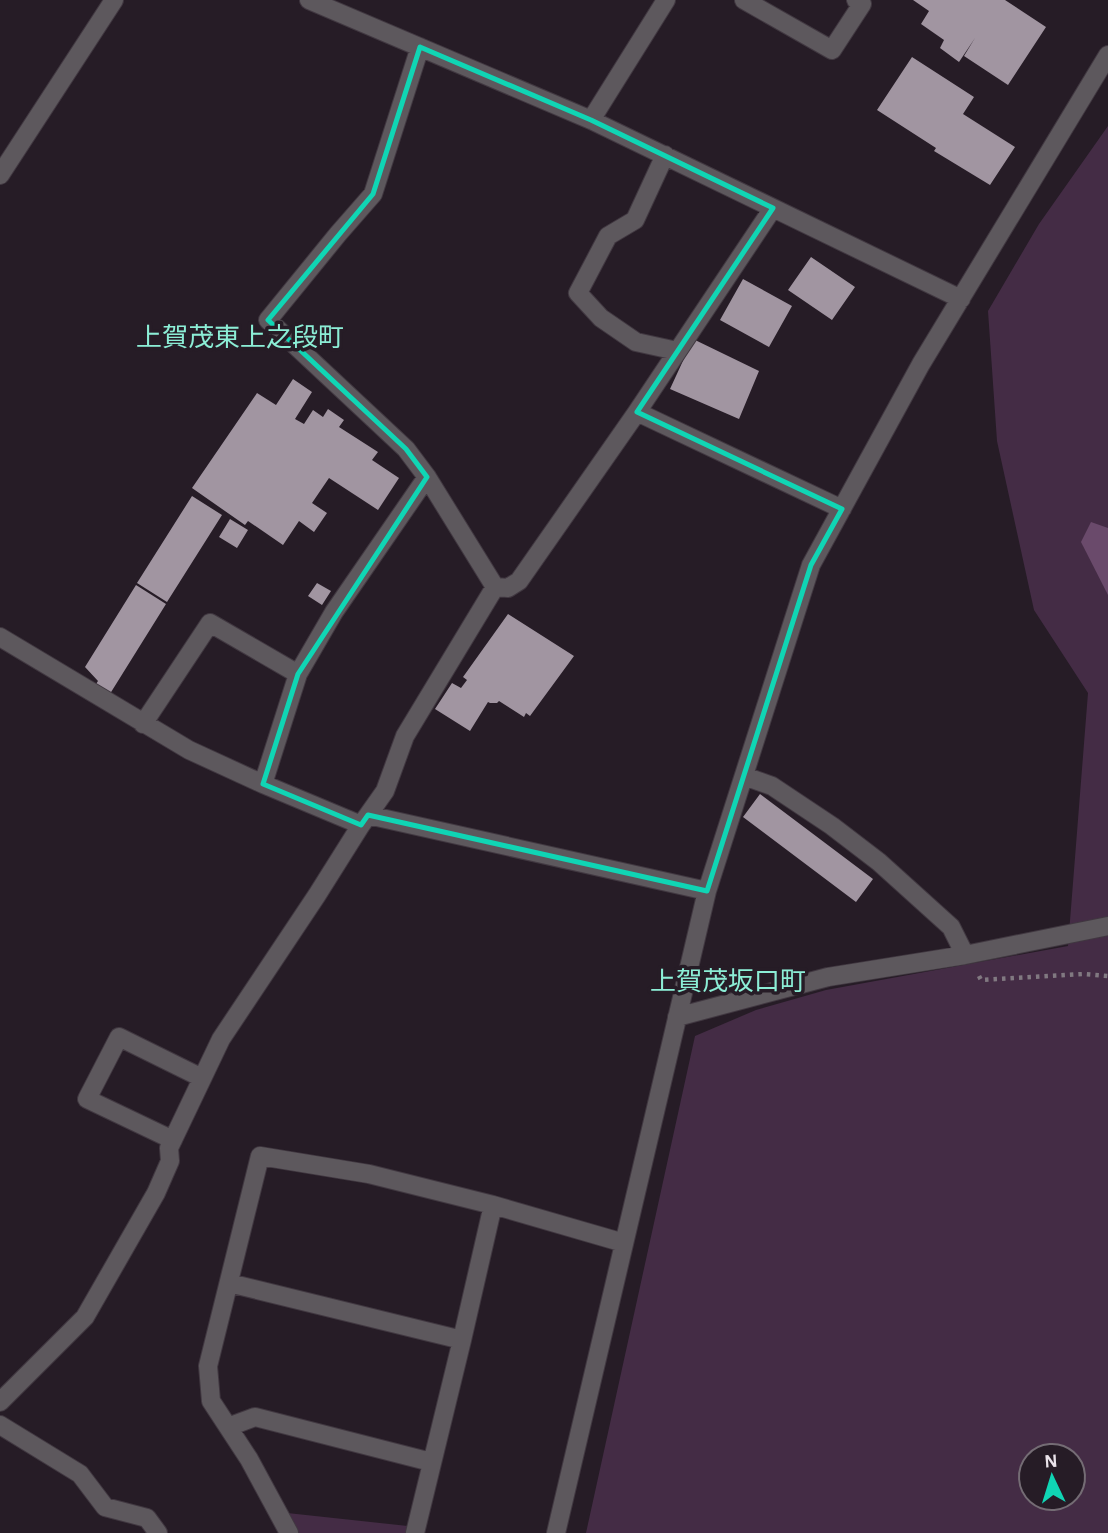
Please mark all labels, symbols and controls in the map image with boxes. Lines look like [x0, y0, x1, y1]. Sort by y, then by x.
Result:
district label: 上賀茂東上之段町 [136, 323, 344, 351]
district label: 上賀茂坂口町 [650, 967, 806, 995]
north arrow [1017, 1442, 1087, 1512]
text: N [1044, 1452, 1058, 1471]

